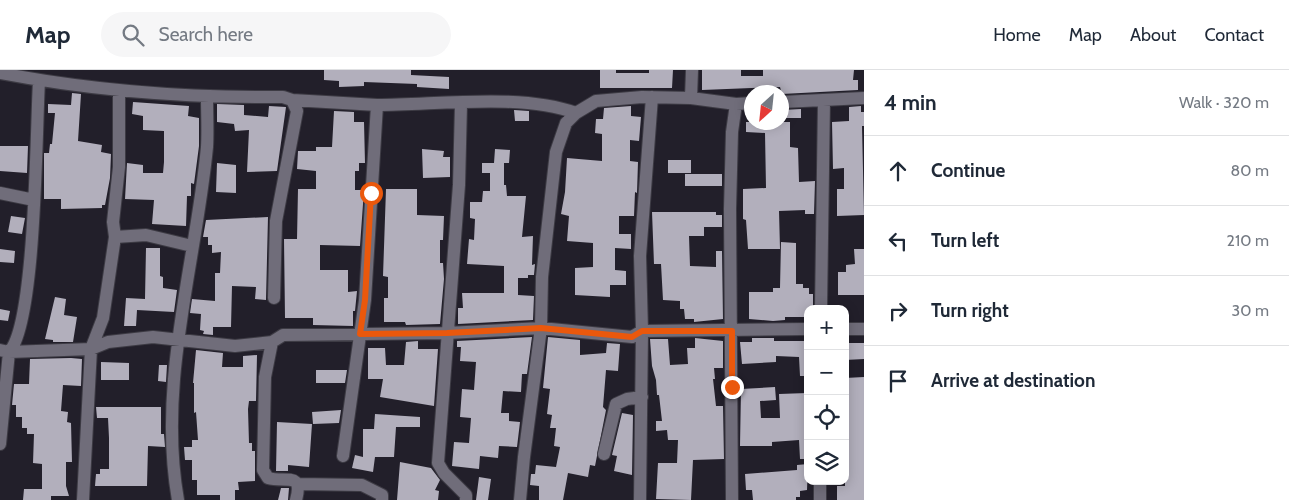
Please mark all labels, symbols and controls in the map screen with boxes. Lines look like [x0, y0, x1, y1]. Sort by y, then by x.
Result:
search box [101, 12, 451, 57]
text: Map [25, 20, 71, 49]
icon: search [119, 21, 147, 49]
text: Search here [159, 23, 253, 46]
text: Home [993, 24, 1041, 46]
text: Map [1069, 24, 1102, 46]
text: About [1130, 24, 1176, 46]
text: Contact [1204, 24, 1264, 46]
north arrow [744, 85, 789, 130]
text: 4 min [884, 90, 937, 115]
text: Walk · 320 m [1179, 93, 1269, 112]
icon: ahead [884, 157, 912, 185]
text: Continue [931, 159, 1005, 182]
text: 80 m [1231, 161, 1269, 180]
route start [360, 182, 383, 205]
icon: left [884, 227, 912, 255]
text: Turn left [931, 229, 999, 252]
text: 210 m [1227, 231, 1269, 250]
icon: right [884, 297, 912, 325]
text: Turn right [931, 299, 1009, 322]
text: 30 m [1232, 301, 1269, 320]
map controls [804, 305, 849, 485]
button: + [804, 305, 849, 350]
button: − [804, 350, 849, 395]
icon: arrive [884, 367, 912, 395]
text: Arrive at destination [931, 369, 1095, 392]
route end [721, 376, 744, 399]
button: locate [804, 395, 849, 440]
button: layers [804, 440, 849, 485]

